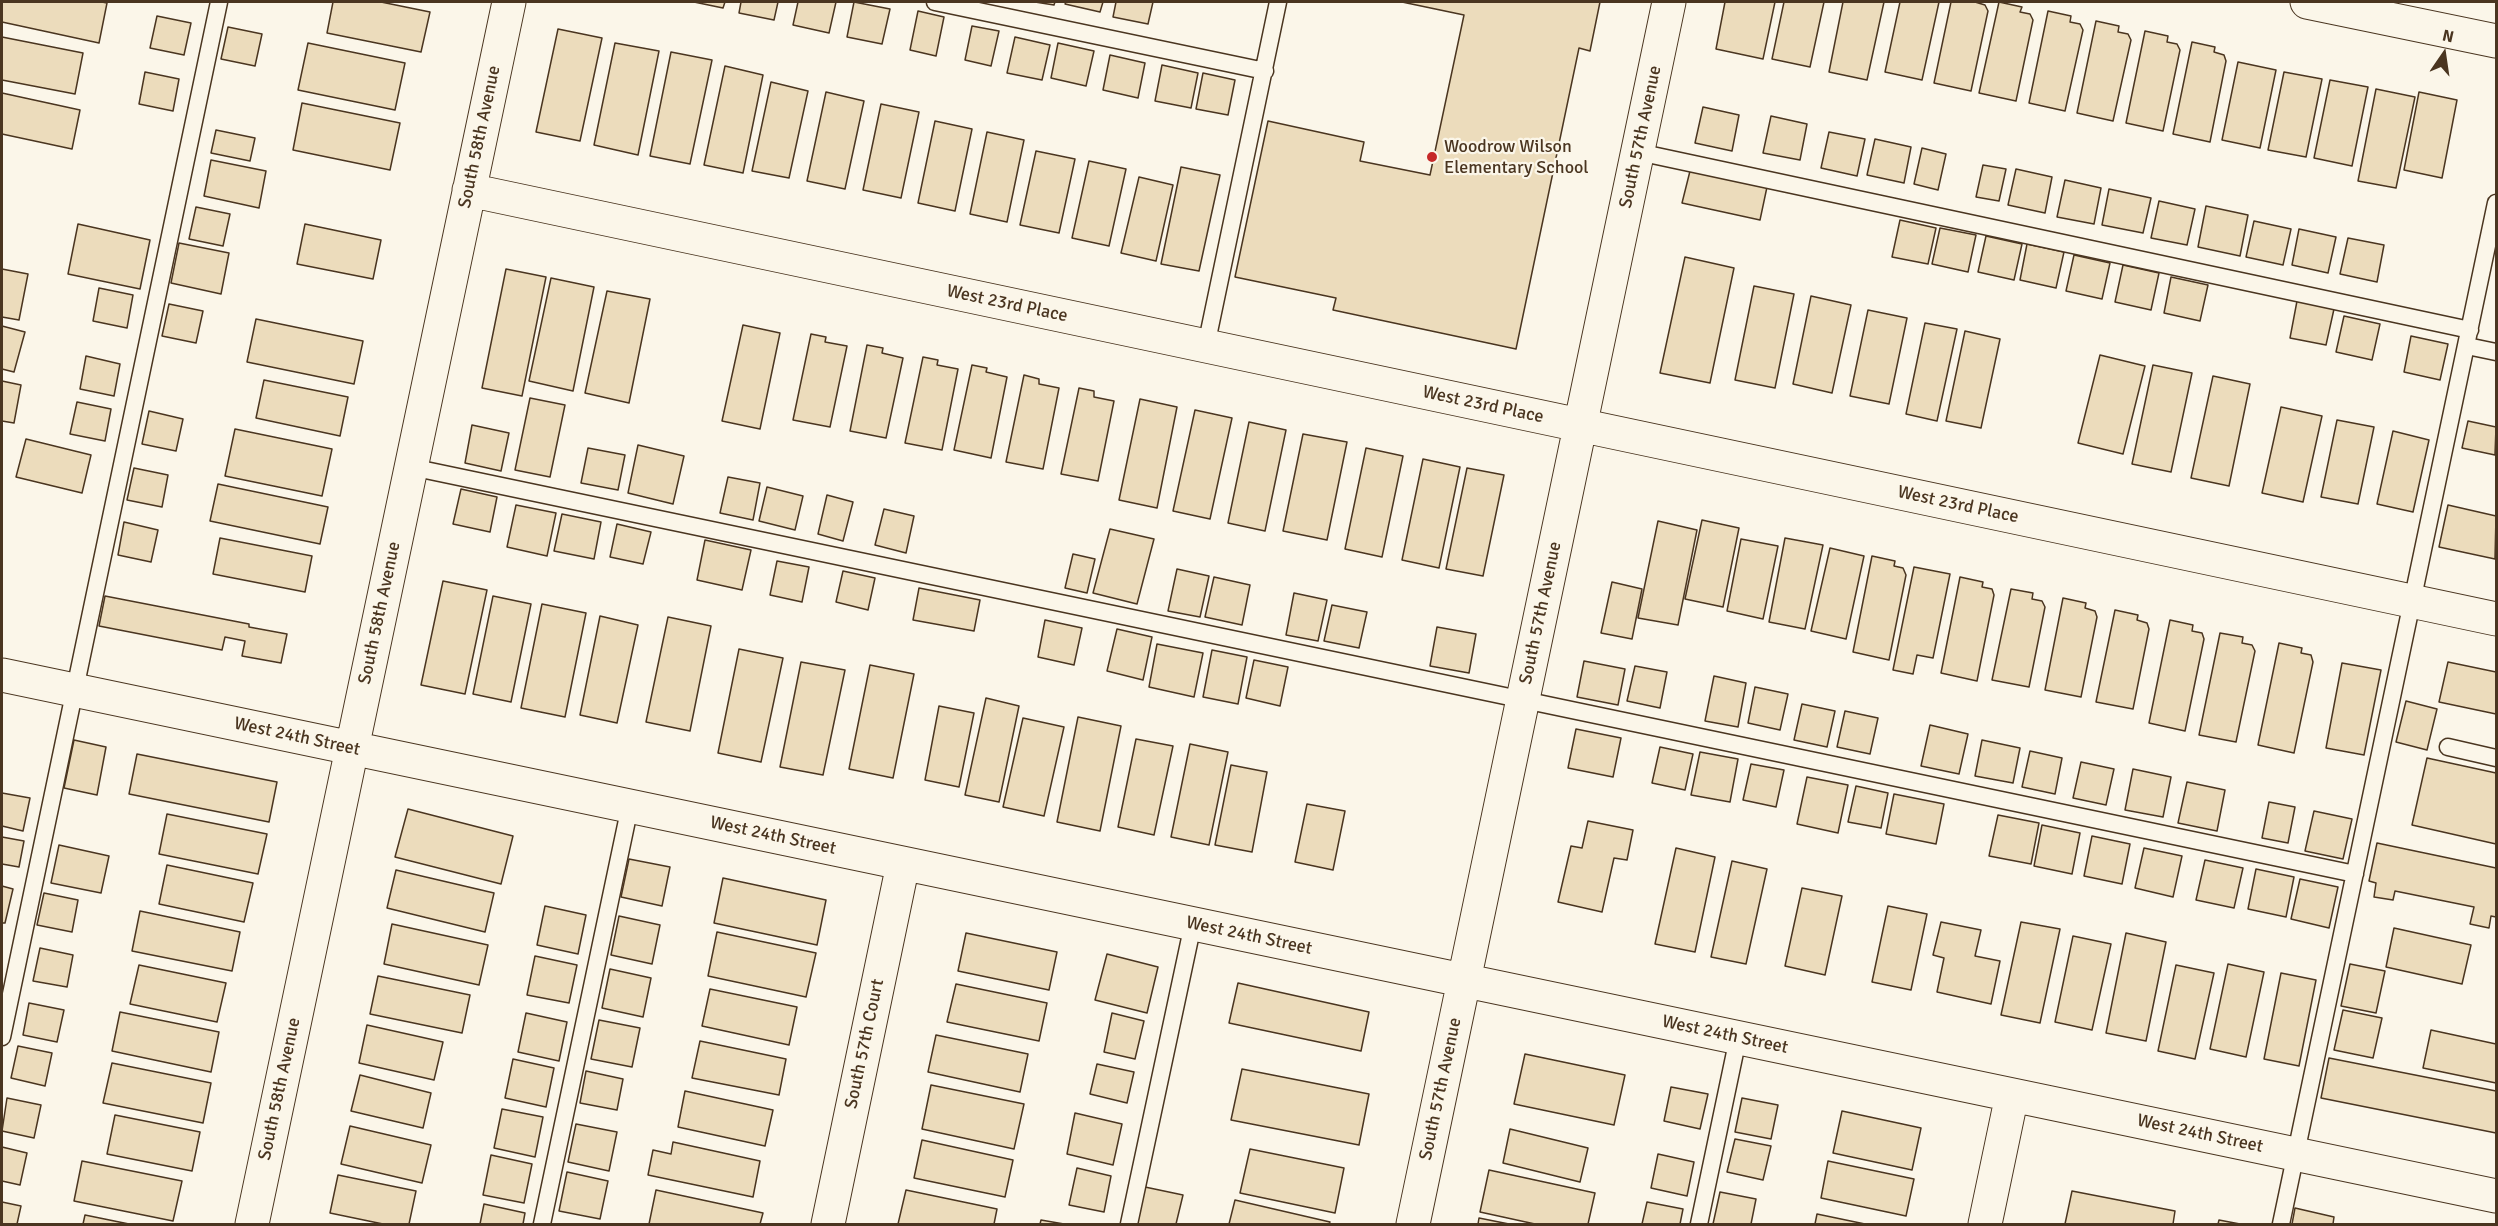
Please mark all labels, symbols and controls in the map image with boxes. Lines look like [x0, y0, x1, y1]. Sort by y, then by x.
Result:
north arrow [2414, 24, 2474, 84]
text: N [2440, 25, 2456, 47]
street label: South 58th Avenue [454, 64, 506, 210]
street label: South 57th Avenue [1615, 64, 1667, 210]
place label: Woodrow Wilson Elementary School [1444, 136, 1589, 178]
marker: Woodrow Wilson Elementary School [1425, 150, 1439, 164]
street label: West 23rd Place [945, 281, 1069, 327]
street label: West 23rd Place [1421, 382, 1545, 428]
street label: West 23rd Place [1896, 482, 2020, 528]
street label: South 58th Avenue [354, 540, 406, 686]
street label: South 57th Avenue [1515, 540, 1567, 686]
street label: West 24th Street [232, 713, 362, 761]
street label: West 24th Street [708, 812, 838, 860]
street label: West 24th Street [1184, 912, 1314, 960]
street label: South 57th Court [841, 977, 889, 1111]
street label: West 24th Street [1660, 1011, 1790, 1059]
street label: South 58th Avenue [254, 1016, 306, 1162]
street label: South 57th Avenue [1415, 1016, 1467, 1162]
street label: West 24th Street [2135, 1110, 2265, 1158]

